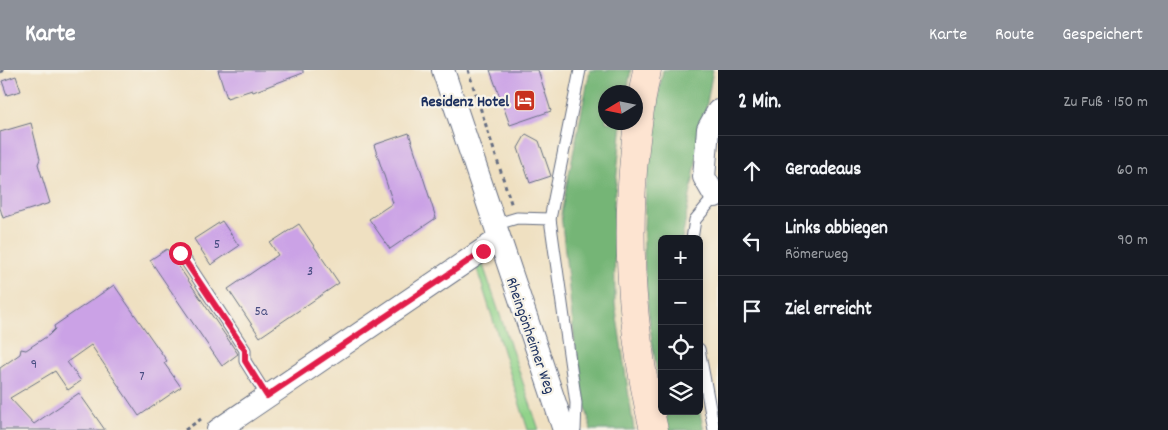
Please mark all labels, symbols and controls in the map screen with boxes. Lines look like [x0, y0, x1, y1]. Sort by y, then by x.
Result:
text: Karte [25, 18, 76, 52]
text: Karte [929, 23, 967, 48]
text: Route [995, 23, 1034, 48]
text: Gespeichert [1062, 23, 1143, 48]
north arrow [598, 85, 643, 130]
hotel icon: Residenz Hotel [513, 88, 537, 112]
text: 2 Min. [738, 88, 781, 118]
place label: Residenz Hotel [421, 91, 509, 114]
text: Zu Fuß · 150 m [1063, 91, 1148, 114]
icon: ahead [738, 157, 766, 185]
text: Geradeaus [785, 157, 861, 184]
text: 60 m [1117, 159, 1148, 182]
text: Links abbiegen [785, 216, 888, 243]
icon: left [738, 227, 766, 255]
text: 90 m [1117, 229, 1148, 252]
house number: 5 [214, 235, 220, 255]
map controls [658, 235, 703, 415]
button: + [658, 235, 703, 280]
route end [472, 240, 495, 263]
route start [169, 242, 192, 265]
text: Römerweg [785, 243, 848, 266]
house number: 3 [307, 262, 313, 282]
street label: Rheingönheimer Weg [499, 274, 560, 397]
button: − [658, 280, 703, 325]
icon: arrive [738, 297, 766, 325]
text: Ziel erreicht [785, 297, 872, 324]
house number: 5a [254, 302, 268, 322]
button: locate [658, 325, 703, 370]
house number: 9 [31, 355, 37, 375]
house number: 7 [139, 367, 145, 387]
button: layers [658, 370, 703, 415]

